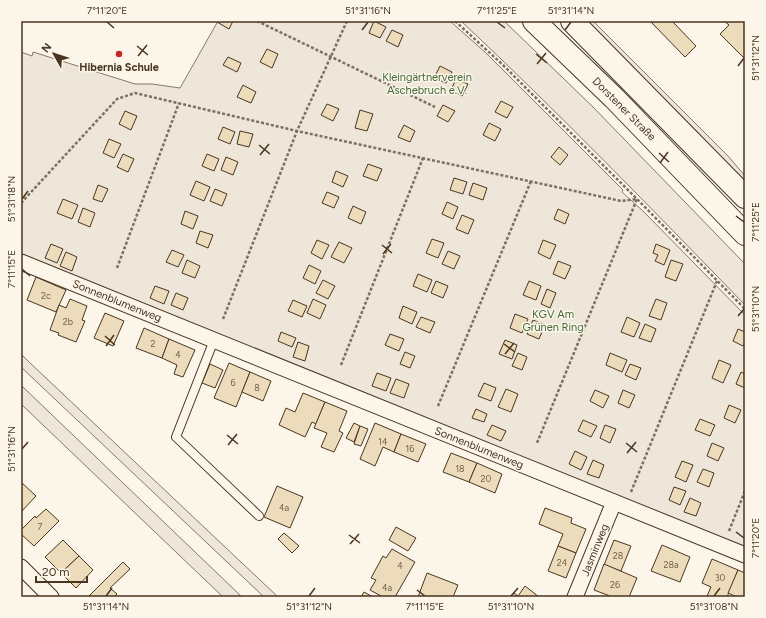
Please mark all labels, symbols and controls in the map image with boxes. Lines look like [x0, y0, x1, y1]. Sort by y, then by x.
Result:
text: 7°11'20"E [87, 4, 127, 17]
text: 51°31'16"N [345, 4, 391, 17]
text: 7°11'25"E [477, 4, 517, 17]
text: 51°31'14"N [548, 4, 594, 17]
north arrow [34, 34, 74, 74]
text: 51°31'12"N [749, 35, 762, 81]
text: N [39, 41, 54, 55]
marker: Hibernia Schule [114, 49, 124, 59]
place label: Hibernia Schule [79, 61, 159, 74]
park label: Kleingärtnerverein Aschebruch e.V. [382, 71, 472, 97]
street label: Dorstener Straße [590, 75, 658, 143]
text: 51°31'18"N [5, 176, 18, 222]
text: 7°11'25"E [749, 202, 762, 242]
text: 7°11'15"E [5, 250, 18, 288]
street label: Sonnenblumenweg [71, 277, 163, 325]
text: 51°31'10"N [749, 286, 762, 332]
house number: 2c [41, 290, 51, 301]
park label: KGV Am Grünen Ring [522, 308, 584, 334]
house number: 2b [63, 316, 73, 327]
house number: 2 [150, 338, 156, 349]
house number: 4 [175, 349, 181, 360]
house number: 6 [230, 377, 236, 388]
house number: 8 [254, 382, 260, 393]
street label: Sonnenblumenweg [433, 424, 525, 472]
text: 51°31'16"N [5, 426, 18, 472]
house number: 14 [378, 436, 388, 447]
house number: 16 [406, 443, 414, 454]
house number: 18 [455, 463, 465, 474]
house number: 20 [481, 473, 492, 484]
house number: 4a [279, 502, 289, 513]
text: 7°11'20"E [749, 518, 762, 558]
house number: 7 [38, 521, 43, 532]
street label: Jasminweg [579, 522, 611, 578]
house number: 28 [613, 550, 624, 561]
house number: 24 [557, 557, 568, 568]
scale bar [36, 558, 87, 584]
house number: 28a [663, 559, 679, 570]
house number: 4 [397, 560, 403, 571]
text: 20 m [42, 565, 70, 579]
house number: 30 [715, 572, 726, 583]
house number: 26 [610, 579, 620, 590]
house number: 4a [382, 582, 392, 593]
text: 51°31'14"N [83, 600, 129, 613]
text: 51°31'12"N [286, 600, 332, 613]
text: 7°11'15"E [406, 600, 444, 613]
text: 51°31'10"N [488, 600, 534, 613]
text: 51°31'08"N [690, 600, 738, 613]

